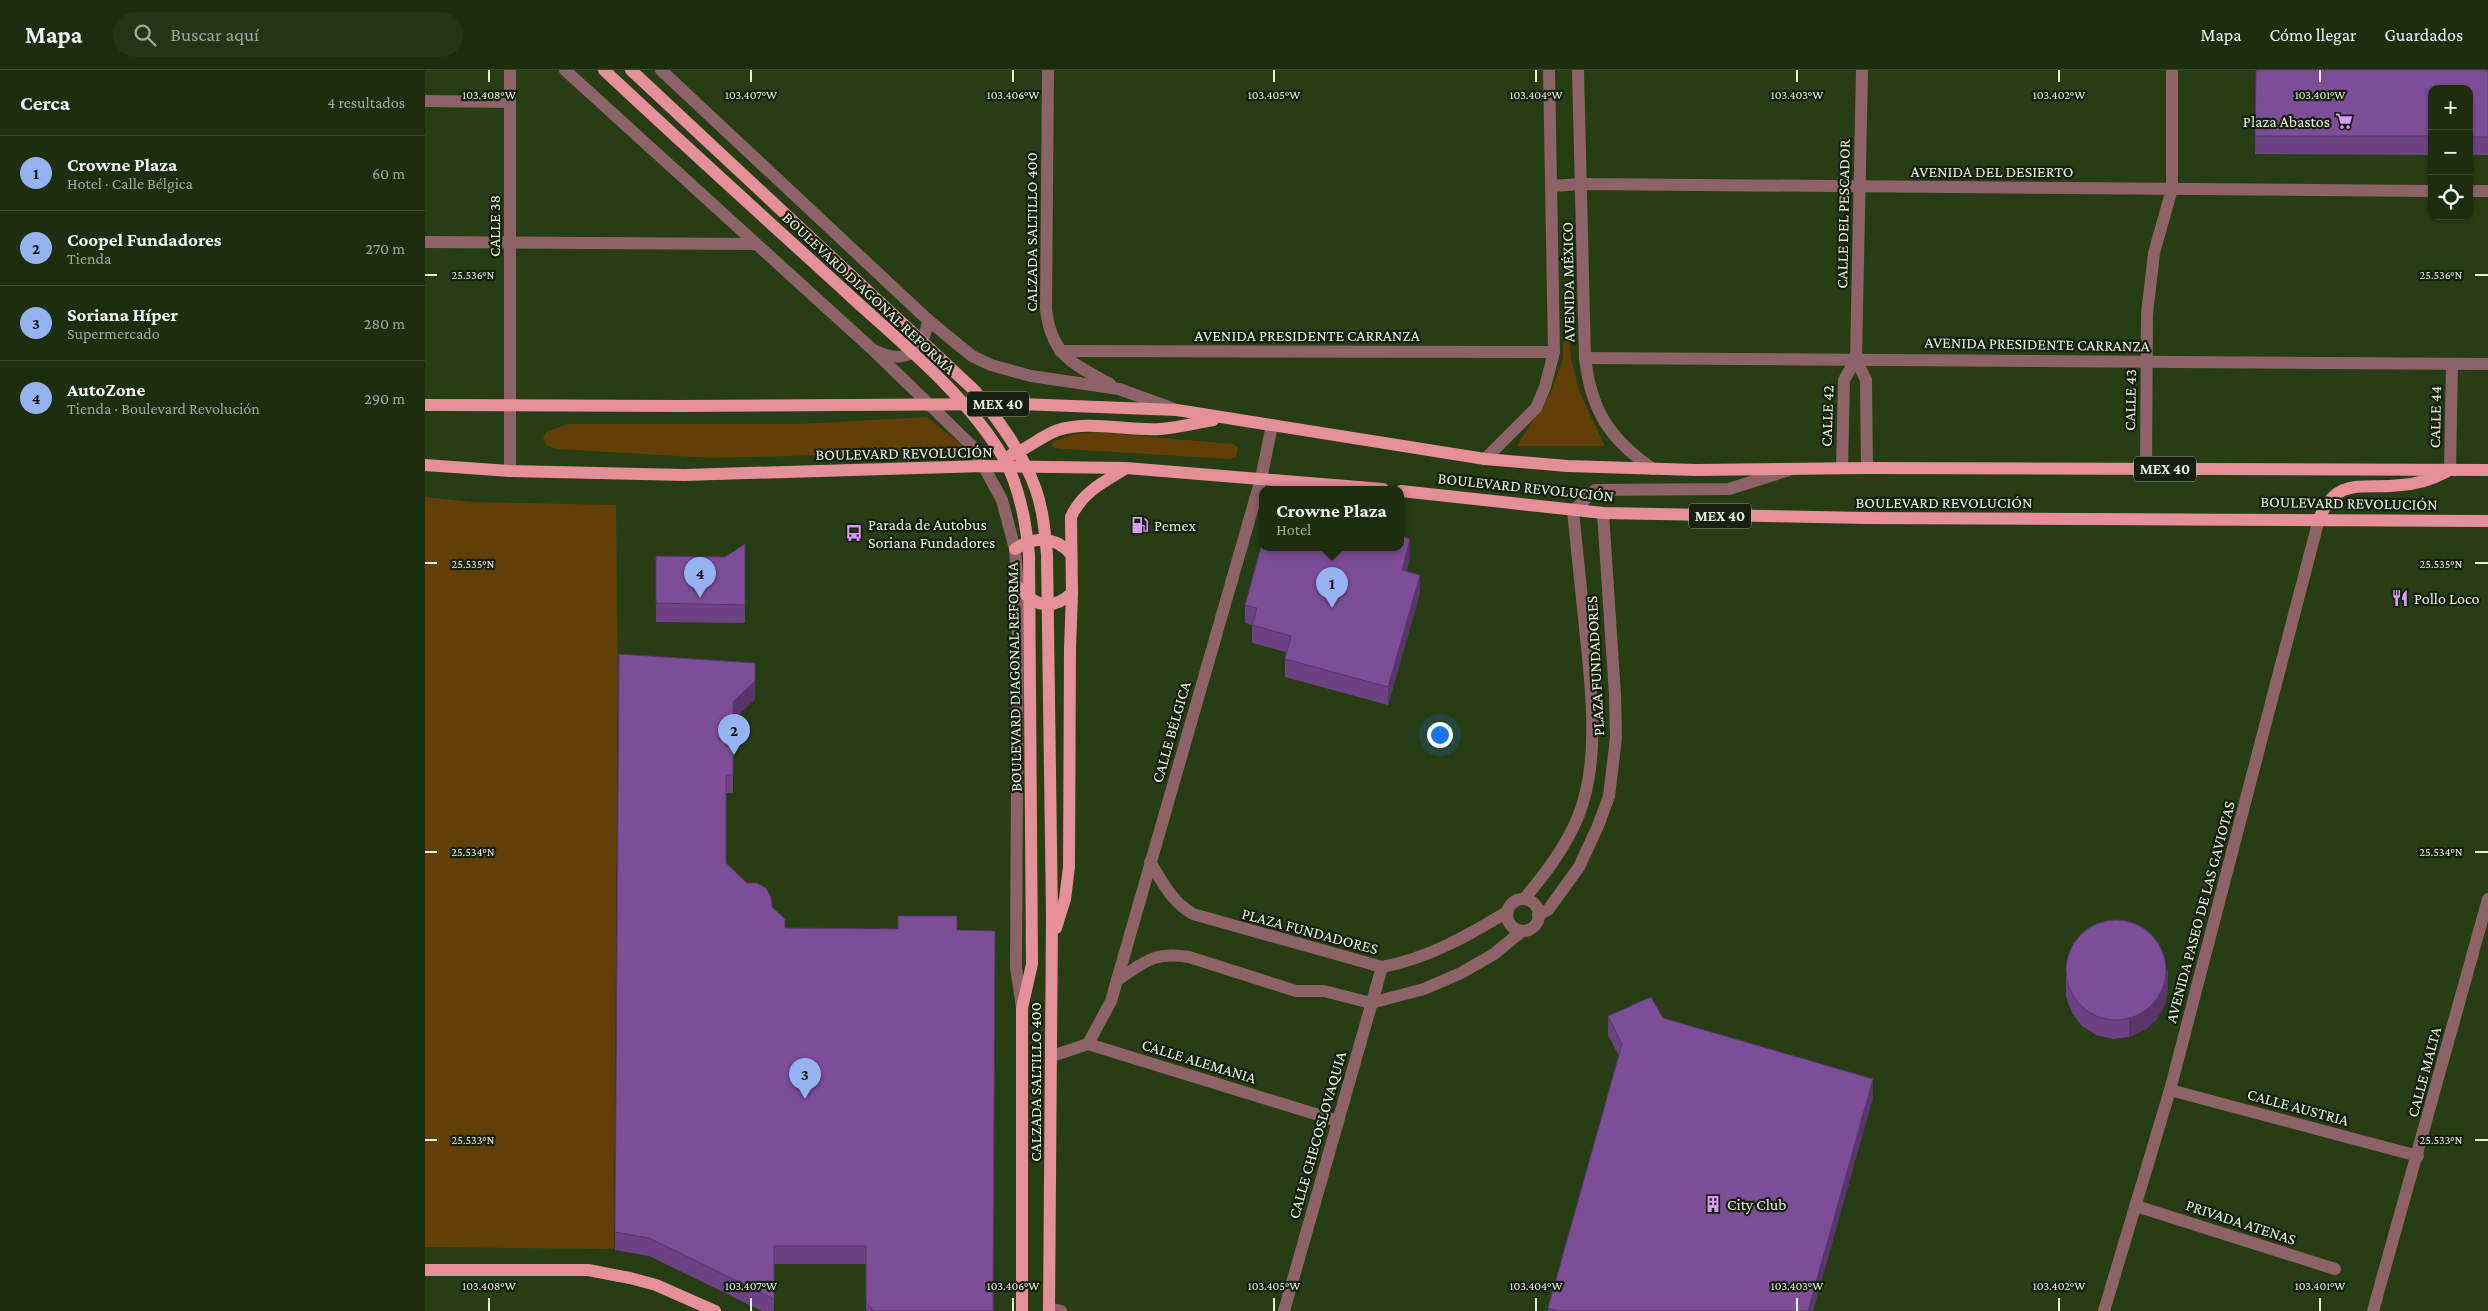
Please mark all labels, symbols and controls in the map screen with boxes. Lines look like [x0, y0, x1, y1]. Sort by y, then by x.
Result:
search box [113, 12, 463, 57]
text: Mapa [25, 21, 83, 48]
icon: search [131, 21, 159, 49]
text: Buscar aquí [171, 24, 259, 45]
text: Mapa [2200, 25, 2241, 45]
text: Cómo llegar [2269, 25, 2356, 45]
text: Guardados [2384, 25, 2463, 45]
map controls [2428, 85, 2473, 220]
button: + [2428, 85, 2473, 130]
text: 103.408°W [462, 88, 516, 102]
text: 103.407°W [725, 88, 777, 102]
text: 103.406°W [987, 88, 1039, 102]
text: 103.405°W [1248, 88, 1300, 102]
text: 103.404°W [1510, 88, 1562, 102]
text: 103.403°W [1771, 88, 1823, 102]
text: 103.402°W [2033, 88, 2085, 102]
text: 103.401°W [2295, 88, 2345, 102]
text: Cerca [20, 91, 70, 115]
text: 4 resultados [327, 94, 405, 111]
supermarket icon: Plaza Abastos [2334, 111, 2354, 131]
place label: Plaza Abastos [2243, 113, 2330, 130]
button: − [2428, 130, 2473, 175]
street label: CALLE DEL PESCADOR [1833, 139, 1853, 289]
street label: CALZADA SALTILLO 400 [1023, 152, 1040, 312]
text: Crowne Plaza [67, 154, 177, 175]
street label: AVENIDA DEL DESIERTO [1910, 163, 2074, 180]
text: 1 [33, 165, 39, 182]
text: 60 m [372, 165, 405, 182]
text: Hotel · Calle Bélgica [67, 175, 193, 192]
button: locate [2428, 175, 2473, 220]
street label: CALLE 38 [486, 195, 503, 257]
street label: BOULEVARD DIAGONAL REFORMA [779, 208, 959, 378]
street label: AVENIDA MÉXICO [1558, 222, 1578, 342]
text: Coopel Fundadores [67, 229, 222, 250]
text: 2 [32, 240, 40, 257]
text: 270 m [366, 240, 405, 257]
text: Tienda [67, 250, 111, 267]
text: 25.536°N [452, 268, 495, 282]
text: 25.536°N [2420, 268, 2463, 282]
text: Soriana Híper [67, 304, 178, 325]
text: 3 [32, 315, 40, 332]
text: 280 m [364, 315, 405, 332]
text: Supermercado [67, 325, 160, 342]
street label: AVENIDA PRESIDENTE CARRANZA [1194, 327, 1421, 344]
street label: AVENIDA PRESIDENTE CARRANZA [1924, 334, 2151, 354]
street label: CALLE 43 [2121, 369, 2139, 431]
text: AutoZone [67, 379, 145, 400]
street label: CALLE 42 [1817, 385, 1837, 447]
street label: CALLE 44 [2426, 386, 2444, 448]
text: 4 [32, 390, 40, 407]
text: 290 m [364, 390, 405, 407]
road number: MEX 40 [967, 392, 1029, 416]
text: Tienda · Boulevard Revolución [67, 400, 260, 417]
street label: BOULEVARD REVOLUCIÓN [815, 443, 993, 463]
road number: MEX 40 [2134, 456, 2196, 482]
street label: BOULEVARD REVOLUCIÓN [1437, 469, 1615, 505]
popup [1259, 486, 1404, 551]
street label: BOULEVARD REVOLUCIÓN [2260, 493, 2438, 513]
street label: BOULEVARD REVOLUCIÓN [1855, 494, 2033, 511]
text: Crowne Plaza [1276, 500, 1387, 521]
road number: MEX 40 [1689, 504, 1751, 528]
fuel station icon: Pemex [1130, 515, 1150, 535]
place label: Parada de Autobus Soriana Fundadores [868, 516, 995, 551]
place label: Pemex [1154, 517, 1196, 534]
text: Hotel [1276, 521, 1311, 538]
bus stop icon: Parada de Autobus Soriana Fundadores [844, 523, 864, 543]
text: 25.535°N [452, 557, 495, 571]
pin: 4 [684, 557, 716, 598]
text: 25.535°N [2420, 557, 2463, 571]
street label: BOULEVARD DIAGONAL REFORMA [1003, 561, 1025, 792]
pin: 1 [1316, 567, 1348, 608]
restaurant icon: Pollo Loco [2390, 588, 2410, 608]
place label: Pollo Loco [2414, 590, 2479, 607]
street label: PLAZA FUNDADORES [1583, 595, 1607, 737]
street label: CALLE BÉLGICA [1148, 678, 1194, 785]
pin: 2 [718, 714, 750, 755]
your location [1427, 722, 1453, 748]
street label: AVENIDA PASEO DE LAS GAVIOTAS [2162, 799, 2238, 1025]
text: 25.534°N [451, 845, 495, 859]
text: 25.534°N [2419, 845, 2463, 859]
street label: PLAZA FUNDADORES [1240, 905, 1380, 957]
street label: CALZADA SALTILLO 400 [1027, 1002, 1044, 1162]
street label: CALLE MALTA [2404, 1024, 2444, 1119]
street label: CALLE ALEMANIA [1140, 1036, 1259, 1087]
street label: CALLE CHECOSLOVAQUIA [1285, 1049, 1349, 1221]
pin: 3 [789, 1058, 821, 1099]
street label: CALLE AUSTRIA [2245, 1085, 2351, 1129]
text: 25.533°N [452, 1133, 495, 1147]
text: 25.533°N [2420, 1133, 2463, 1147]
building icon: City Club [1703, 1194, 1723, 1214]
place label: City Club [1727, 1196, 1787, 1214]
street label: PRIVADA ATENAS [2184, 1196, 2298, 1248]
text: 103.408°W [462, 1279, 516, 1293]
text: 103.407°W [725, 1279, 777, 1293]
text: 103.406°W [987, 1279, 1039, 1293]
text: 103.405°W [1248, 1279, 1300, 1293]
text: 103.404°W [1510, 1279, 1562, 1293]
text: 103.403°W [1771, 1279, 1823, 1293]
text: 103.402°W [2033, 1279, 2085, 1293]
text: 103.401°W [2295, 1279, 2345, 1293]

